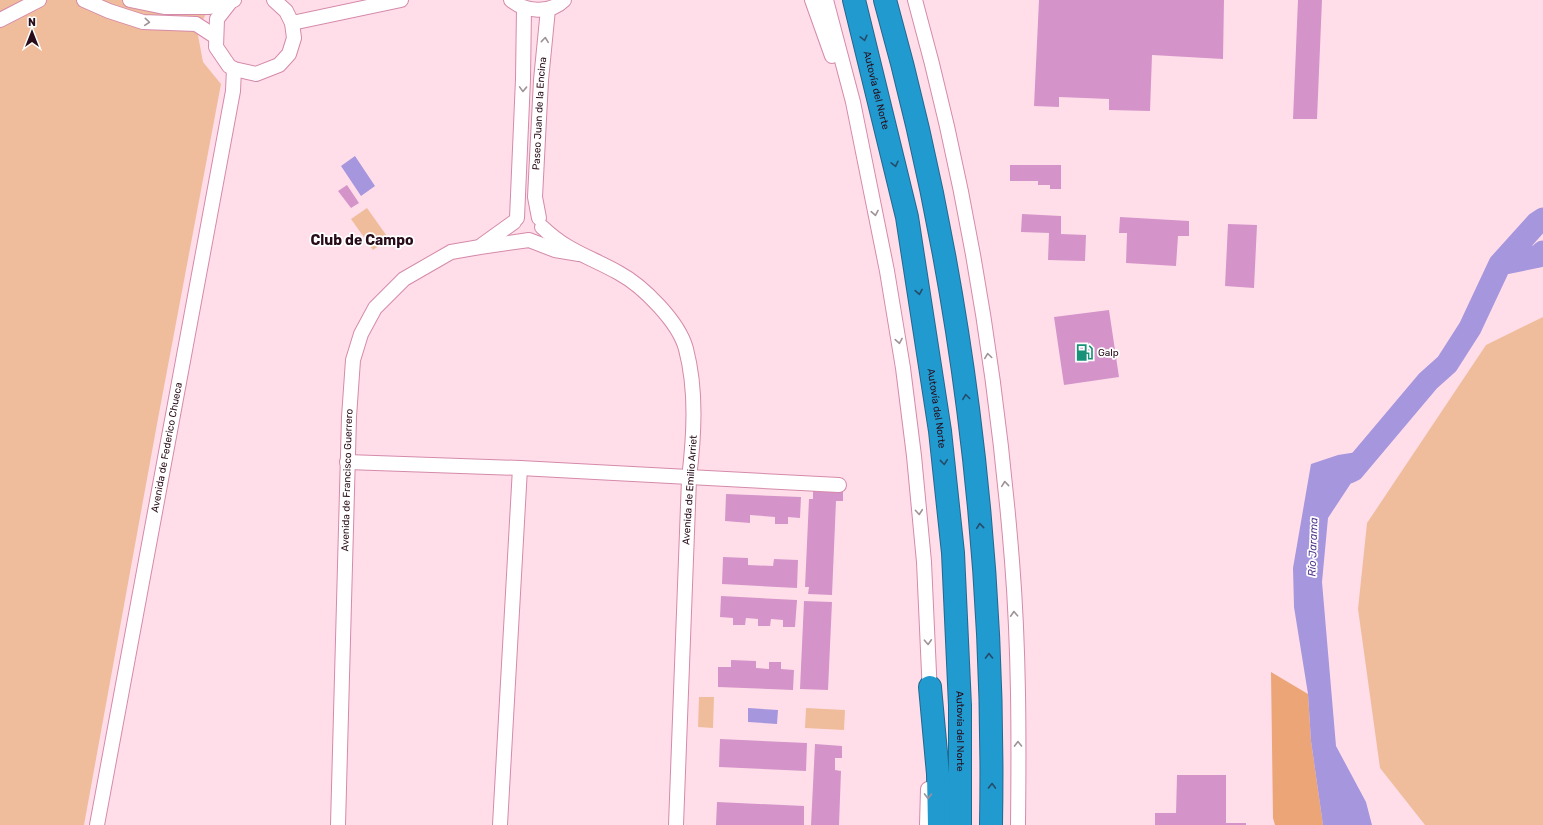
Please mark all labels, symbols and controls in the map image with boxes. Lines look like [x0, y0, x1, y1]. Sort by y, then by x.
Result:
north arrow [12, 12, 52, 52]
text: N [28, 16, 36, 29]
one-way arrow [144, 17, 150, 26]
one-way arrow [859, 35, 867, 41]
one-way arrow [540, 37, 549, 43]
street label: Autovía del Norte [861, 50, 892, 131]
street label: Paseo Juan de la Encina [530, 56, 549, 170]
one-way arrow [518, 86, 527, 92]
one-way arrow [890, 161, 898, 167]
one-way arrow [871, 210, 879, 216]
district label: Club de Campo [310, 232, 414, 249]
one-way arrow [915, 288, 923, 295]
one-way arrow [894, 338, 903, 344]
fuel station icon: Galp [1075, 343, 1095, 363]
place label: Galp [1098, 347, 1119, 359]
one-way arrow [984, 352, 993, 359]
street label: Autovía del Norte [924, 368, 948, 449]
street label: Avenida de Federico Chueca [149, 381, 185, 513]
one-way arrow [962, 394, 971, 400]
street label: Avenida de Francisco Guerrero [339, 408, 356, 552]
street label: Avenida de Emilio Arriet [680, 435, 700, 545]
one-way arrow [939, 459, 948, 465]
one-way arrow [1000, 481, 1009, 488]
one-way arrow [915, 509, 924, 515]
water label: Río Jarama [1305, 517, 1321, 577]
one-way arrow [976, 523, 985, 529]
one-way arrow [1010, 611, 1019, 617]
one-way arrow [924, 639, 932, 645]
one-way arrow [985, 653, 993, 659]
street label: Autovía del Norte [953, 691, 966, 772]
one-way arrow [1014, 741, 1022, 747]
one-way arrow [987, 783, 996, 789]
one-way arrow [924, 793, 932, 799]

